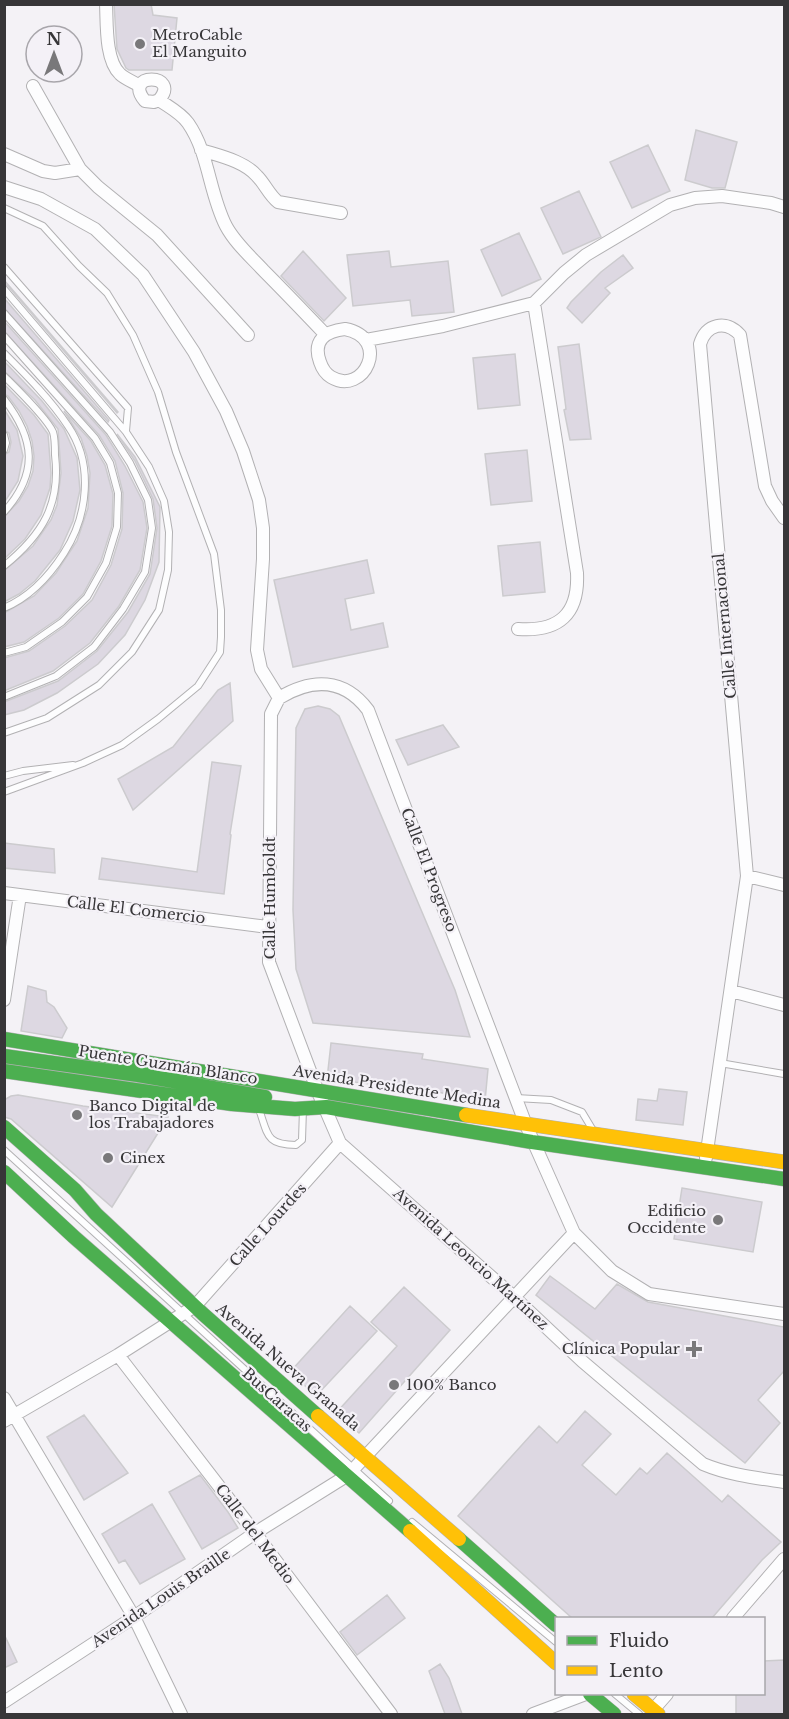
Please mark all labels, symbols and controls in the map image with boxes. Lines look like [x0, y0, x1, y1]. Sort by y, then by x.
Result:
north arrow [24, 24, 84, 84]
place label: MetroCable El Manguito [152, 25, 247, 61]
text: N [46, 29, 62, 49]
marker: MetroCable El Manguito [133, 37, 147, 51]
street label: Calle Internacional [709, 552, 740, 700]
street label: Calle El Progreso [397, 805, 462, 935]
street label: Calle Humboldt [260, 836, 279, 960]
street label: Calle El Comercio [66, 892, 207, 927]
street label: Puente Guzmán Blanco [77, 1041, 259, 1088]
street label: Avenida Presidente Medina [291, 1061, 503, 1112]
place label: Banco Digital de los Trabajadores [89, 1096, 216, 1132]
marker: Banco Digital de los Trabajadores [70, 1108, 84, 1122]
place label: Cinex [120, 1148, 165, 1167]
marker: Cinex [101, 1151, 115, 1165]
street label: Calle Lourdes [225, 1179, 310, 1271]
street label: Avenida Leoncio Martínez [389, 1183, 553, 1334]
place label: Edificio Occidente [627, 1201, 706, 1237]
marker: Edificio Occidente [711, 1213, 725, 1227]
street label: Avenida Nueva Granada [212, 1298, 365, 1435]
place label: Clínica Popular [562, 1339, 681, 1358]
marker: Clínica Popular [685, 1340, 703, 1358]
street label: BusCaracas [239, 1363, 316, 1436]
place label: 100% Banco [406, 1375, 497, 1394]
marker: 100% Banco [387, 1378, 401, 1392]
street label: Calle del Medio [212, 1480, 299, 1588]
street label: Avenida Louis Braille [87, 1544, 234, 1652]
legend [555, 1617, 765, 1695]
text: Fluido [609, 1630, 669, 1652]
text: Lento [609, 1660, 663, 1682]

